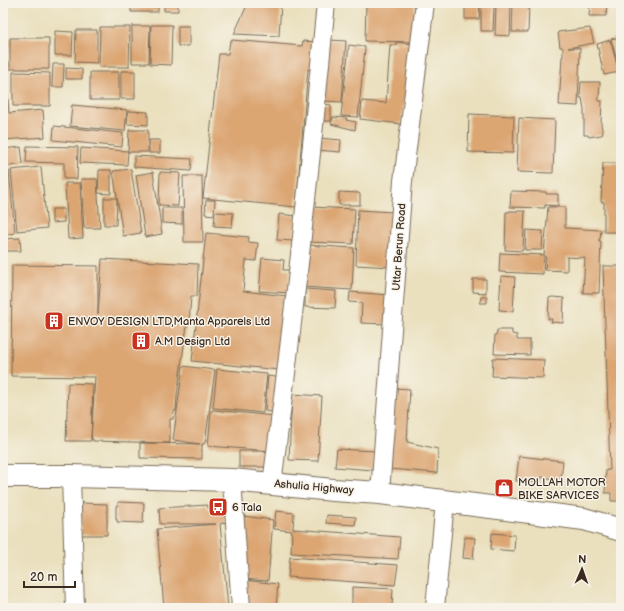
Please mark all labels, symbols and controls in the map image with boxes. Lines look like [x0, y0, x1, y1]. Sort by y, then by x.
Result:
street label: Uttar Berun Road [389, 203, 409, 291]
building icon: ENVOY DESIGN LTD,Manta Apparels Ltd [43, 310, 65, 332]
place label: ENVOY DESIGN LTD,Manta Apparels Ltd [68, 315, 270, 328]
building icon: A.M Design Ltd [130, 330, 152, 352]
place label: A.M Design Ltd [155, 335, 230, 348]
place label: MOLLAH MOTOR BIKE SARVICES [518, 476, 606, 502]
street label: Ashulia Highway [274, 477, 354, 497]
shop icon: MOLLAH MOTOR BIKE SARVICES [493, 477, 515, 499]
bus stop icon: 6 Tala [207, 496, 229, 518]
place label: 6 Tala [232, 501, 262, 514]
north arrow [562, 549, 602, 589]
text: N [578, 553, 587, 566]
scale bar [24, 563, 75, 589]
text: 20 m [30, 570, 57, 585]

